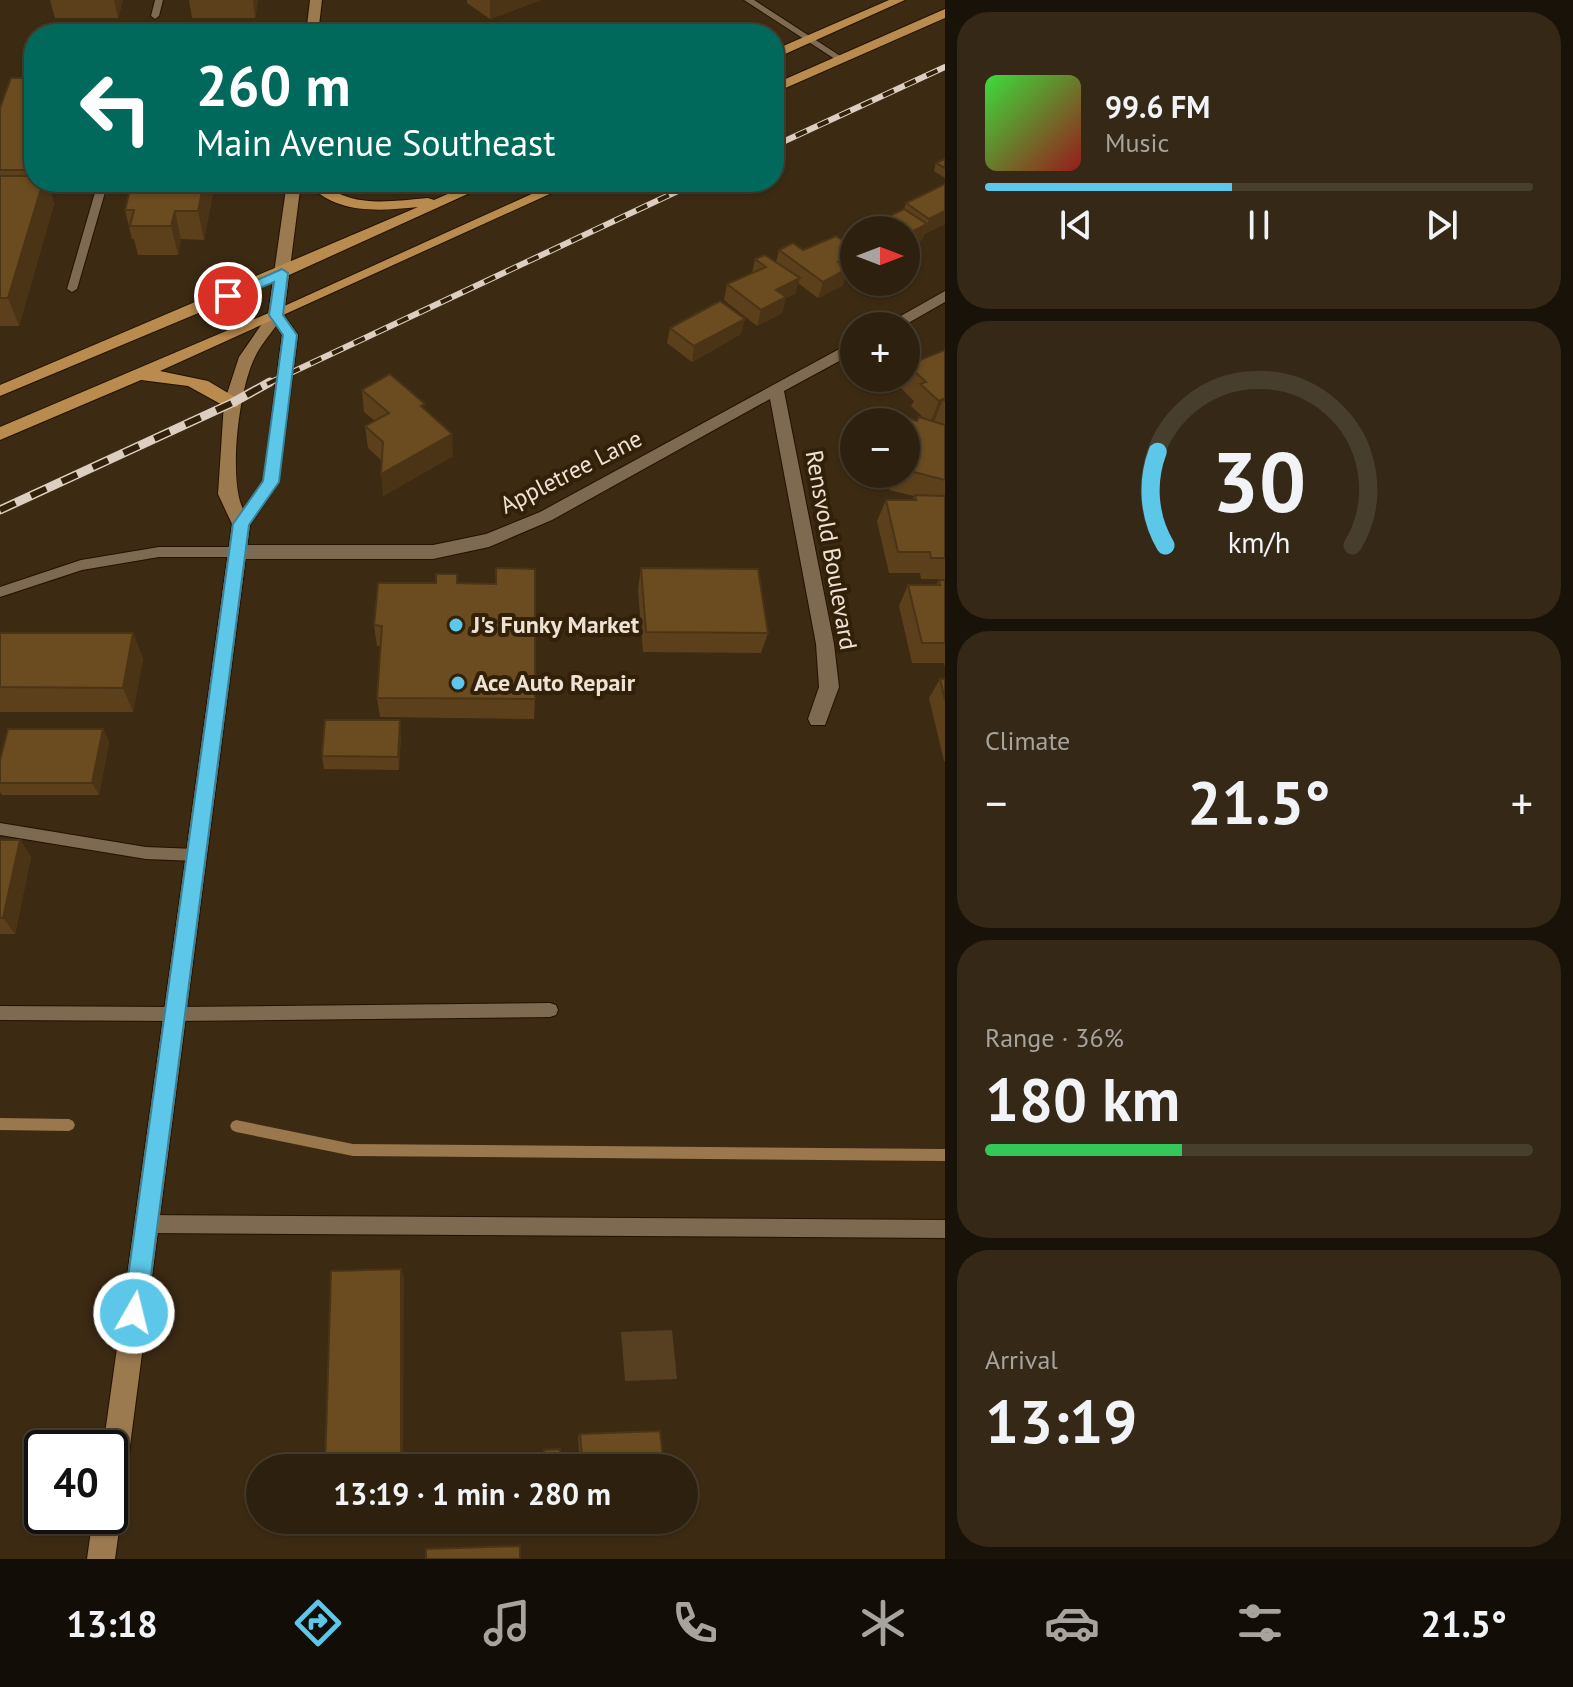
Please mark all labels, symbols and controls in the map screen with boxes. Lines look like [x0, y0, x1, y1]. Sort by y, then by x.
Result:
text: 260 m [196, 49, 351, 121]
icon: left [64, 56, 168, 160]
text: 99.6 FM [1105, 87, 1210, 126]
text: Main Avenue Southeast [196, 119, 555, 166]
text: Music [1105, 126, 1169, 159]
icon: previous [1054, 203, 1098, 247]
icon: pause [1237, 203, 1281, 247]
icon: next [1420, 203, 1464, 247]
north arrow [840, 216, 920, 296]
map controls [840, 216, 920, 488]
pin [194, 262, 262, 330]
icon: arrive [206, 274, 250, 318]
button: + [840, 312, 920, 392]
button: − [840, 408, 920, 488]
street label: Appletree Lane [495, 423, 647, 521]
text: 30 [1212, 427, 1306, 535]
street label: Rensvold Boulevard [799, 448, 864, 652]
text: km/h [1228, 524, 1290, 561]
place label: J's Funky Market [471, 609, 640, 640]
marker: J's Funky Market [447, 616, 465, 634]
place label: Ace Auto Repair [474, 667, 636, 698]
marker: Ace Auto Repair [449, 674, 467, 692]
text: Climate [985, 724, 1070, 757]
text: 21.5° [1187, 763, 1331, 841]
text: − [985, 774, 1007, 831]
text: + [1511, 774, 1533, 831]
text: Range · 36% [985, 1021, 1124, 1054]
text: 180 km [985, 1060, 1180, 1138]
position arrow [92, 1271, 176, 1355]
text: Arrival [985, 1343, 1058, 1376]
text: 13:19 [985, 1382, 1137, 1460]
speed limit sign: 40 [24, 1430, 128, 1534]
text: 13:19 · 1 min · 280 m [333, 1474, 611, 1513]
icon: directions [290, 1595, 346, 1651]
icon: music [479, 1595, 535, 1651]
icon: phone [667, 1595, 723, 1651]
icon: climate [855, 1595, 911, 1651]
icon: car [1044, 1595, 1100, 1651]
icon: filters [1232, 1595, 1288, 1651]
text: 13:18 [66, 1600, 158, 1647]
text: 21.5° [1421, 1600, 1507, 1647]

